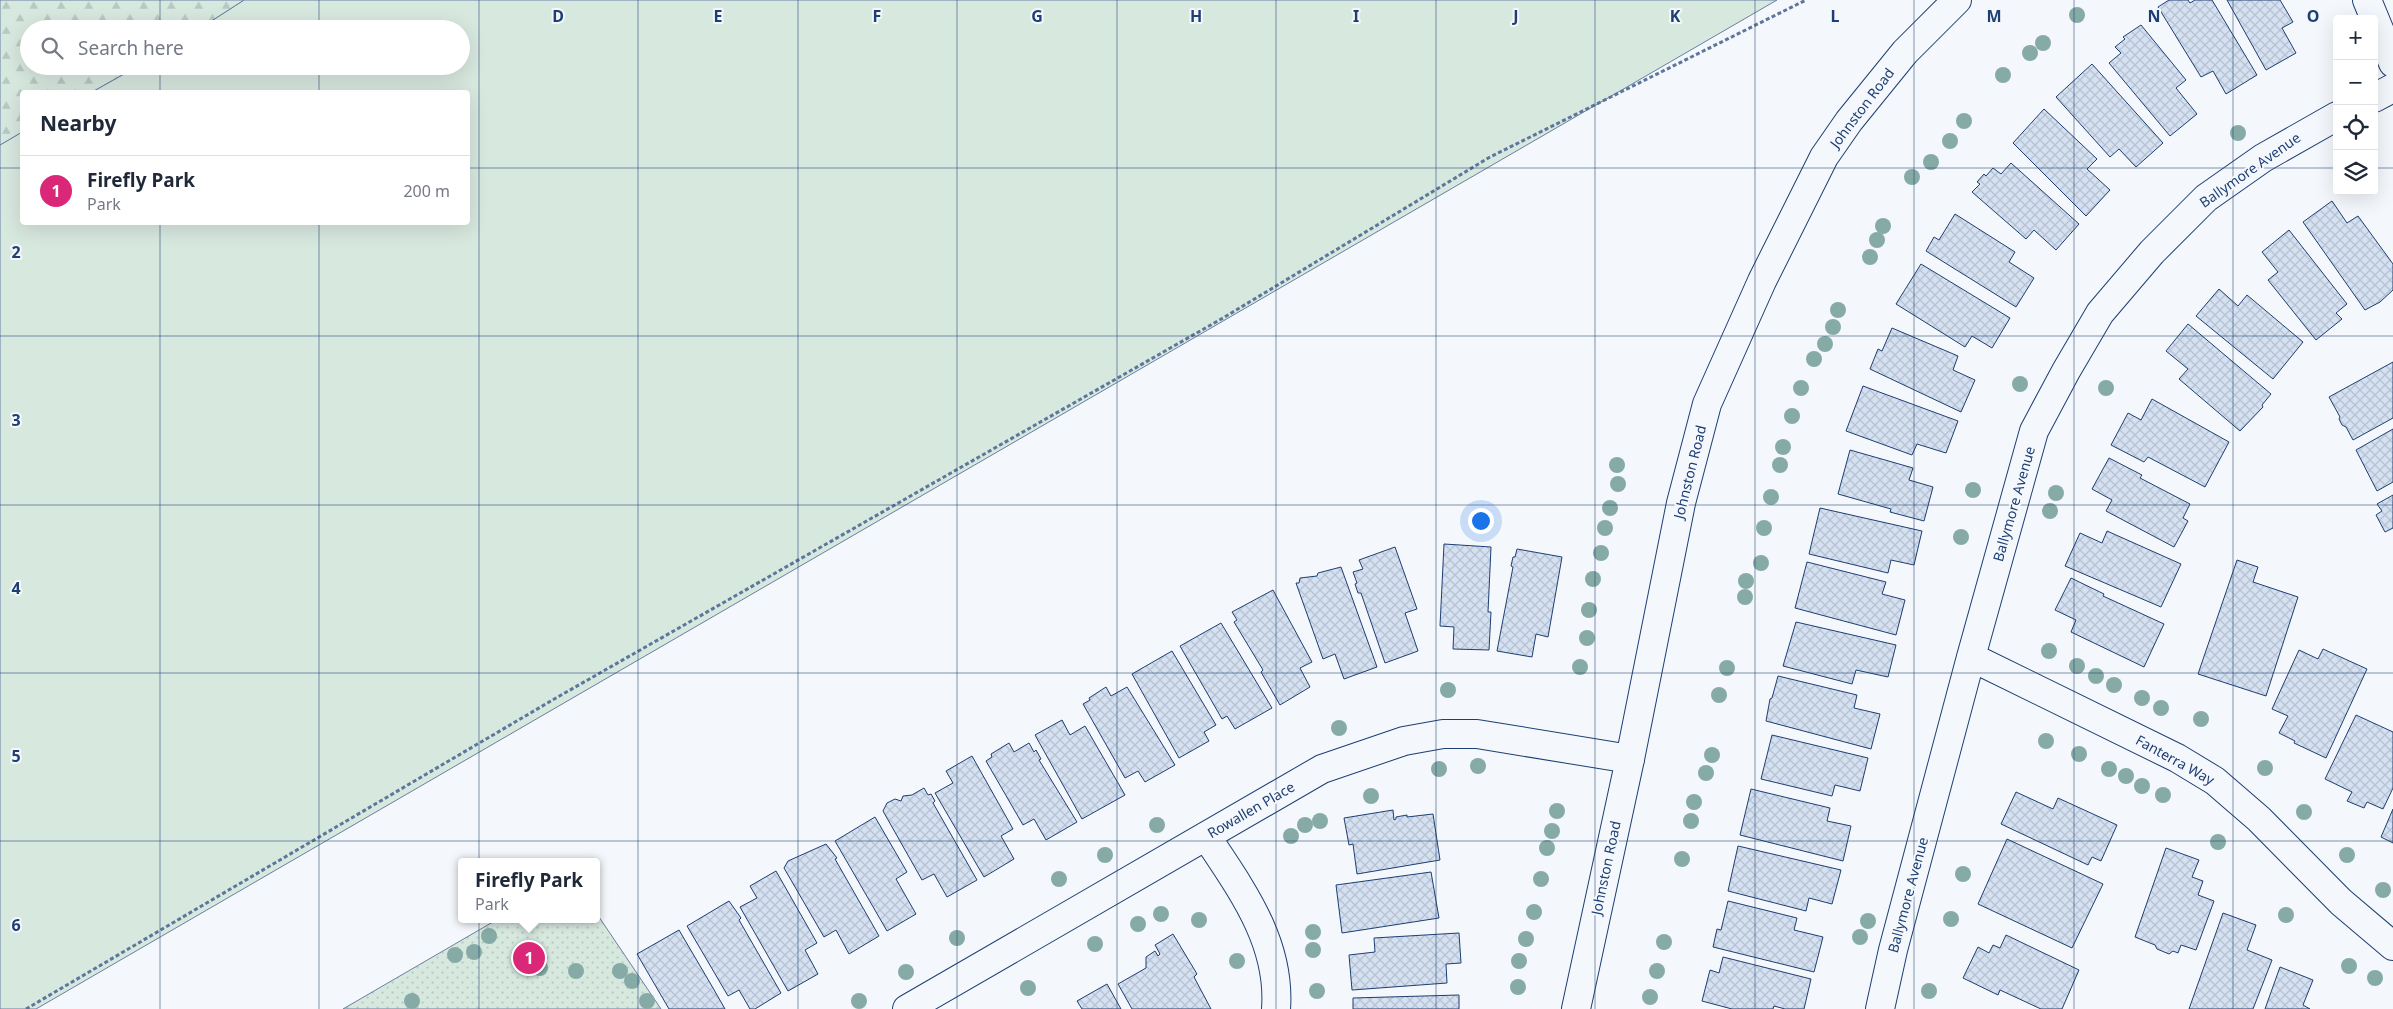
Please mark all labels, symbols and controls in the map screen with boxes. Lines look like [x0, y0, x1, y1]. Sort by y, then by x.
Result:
text: D [552, 5, 564, 27]
text: E [714, 5, 723, 27]
text: F [873, 5, 881, 27]
text: G [1031, 5, 1043, 27]
text: H [1190, 5, 1202, 27]
text: I [1353, 5, 1359, 27]
text: J [1511, 5, 1519, 27]
text: K [1670, 5, 1681, 27]
text: L [1831, 5, 1840, 27]
text: M [1986, 5, 2002, 27]
text: N [2147, 5, 2161, 27]
text: O [2307, 5, 2319, 27]
map controls [2333, 15, 2378, 195]
button: + [2333, 15, 2378, 60]
search box [20, 20, 470, 75]
icon: search [38, 34, 66, 62]
text: Search here [78, 35, 184, 61]
button: − [2333, 60, 2378, 105]
street label: Johnston Road [1824, 64, 1898, 153]
button: locate [2333, 105, 2378, 150]
text: Nearby [40, 109, 116, 137]
street label: Ballymore Avenue [2195, 128, 2304, 212]
button: layers [2333, 150, 2378, 195]
text: Firefly Park [87, 167, 195, 193]
text: 1 [51, 180, 61, 202]
text: 200 m [403, 180, 450, 202]
text: Park [87, 193, 121, 215]
text: 2 [11, 241, 21, 263]
text: 3 [11, 409, 21, 431]
street label: Johnston Road [1668, 423, 1710, 523]
street label: Ballymore Avenue [1988, 444, 2039, 564]
your location [1468, 508, 1494, 534]
text: 4 [11, 577, 21, 599]
street label: Fanterra Way [2132, 730, 2219, 789]
text: 5 [11, 745, 21, 767]
street label: Rowallen Place [1204, 777, 1298, 842]
street label: Johnston Road [1586, 819, 1625, 919]
street label: Ballymore Avenue [1883, 835, 1932, 955]
popup [458, 858, 600, 923]
text: Firefly Park [475, 867, 583, 893]
text: Park [475, 893, 509, 915]
text: 6 [11, 914, 21, 936]
pin: 1 [513, 939, 545, 977]

